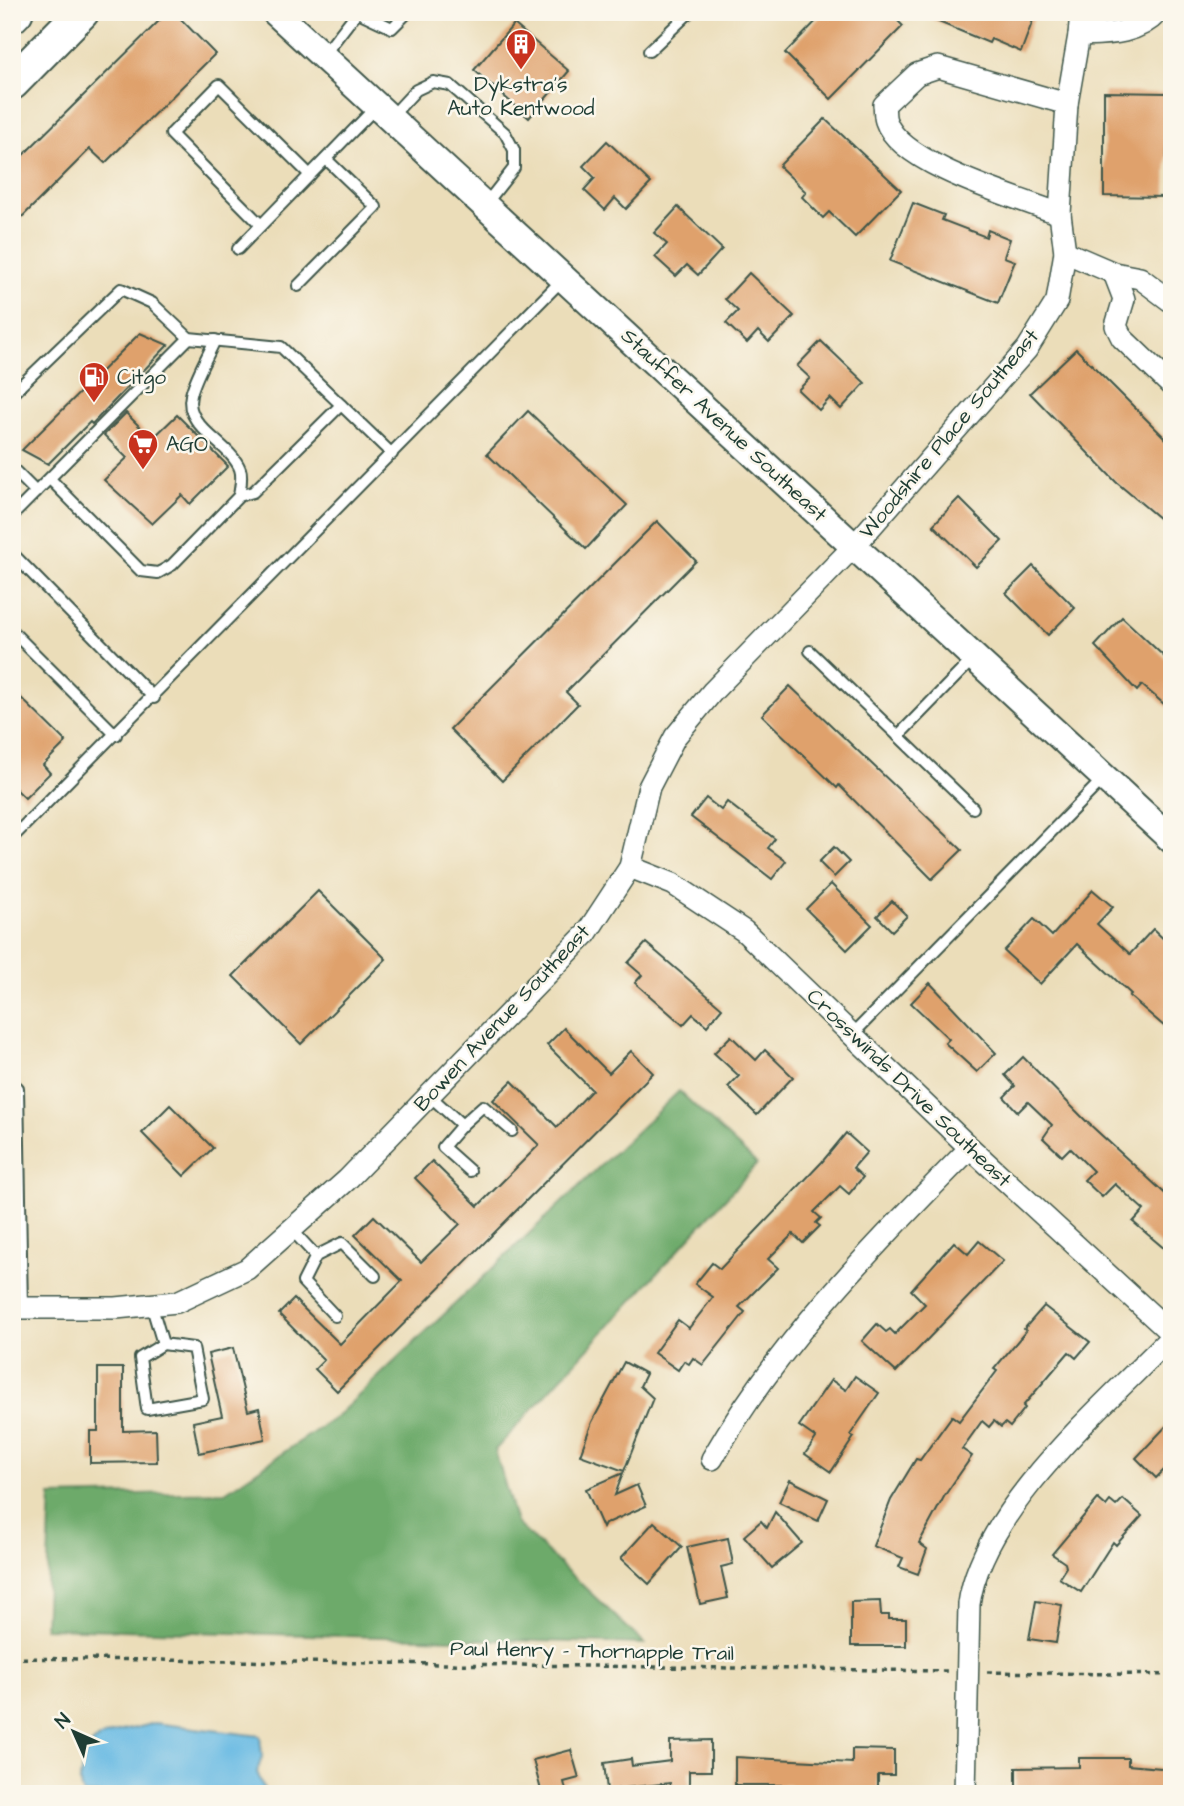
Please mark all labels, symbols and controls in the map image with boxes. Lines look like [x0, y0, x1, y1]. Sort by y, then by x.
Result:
building icon: Dykstra's Auto Kentwood [504, 27, 538, 71]
place label: Dykstra's Auto Kentwood [447, 70, 595, 123]
street label: Stauffer Avenue Southeast [615, 322, 834, 529]
street label: Woodshire Place Southeast [852, 322, 1046, 545]
fuel station icon: Citgo [77, 360, 111, 404]
place label: Citgo [117, 363, 166, 394]
supermarket icon: AGO [126, 427, 160, 471]
place label: AGO [166, 430, 208, 459]
street label: Bowen Avenue Southeast [407, 918, 597, 1118]
street label: Crosswinds Drive Southeast [800, 982, 1018, 1194]
street label: Paul Henry - Thornapple Trail [450, 1634, 734, 1670]
north arrow [38, 1698, 108, 1768]
text: N [49, 1707, 77, 1735]

